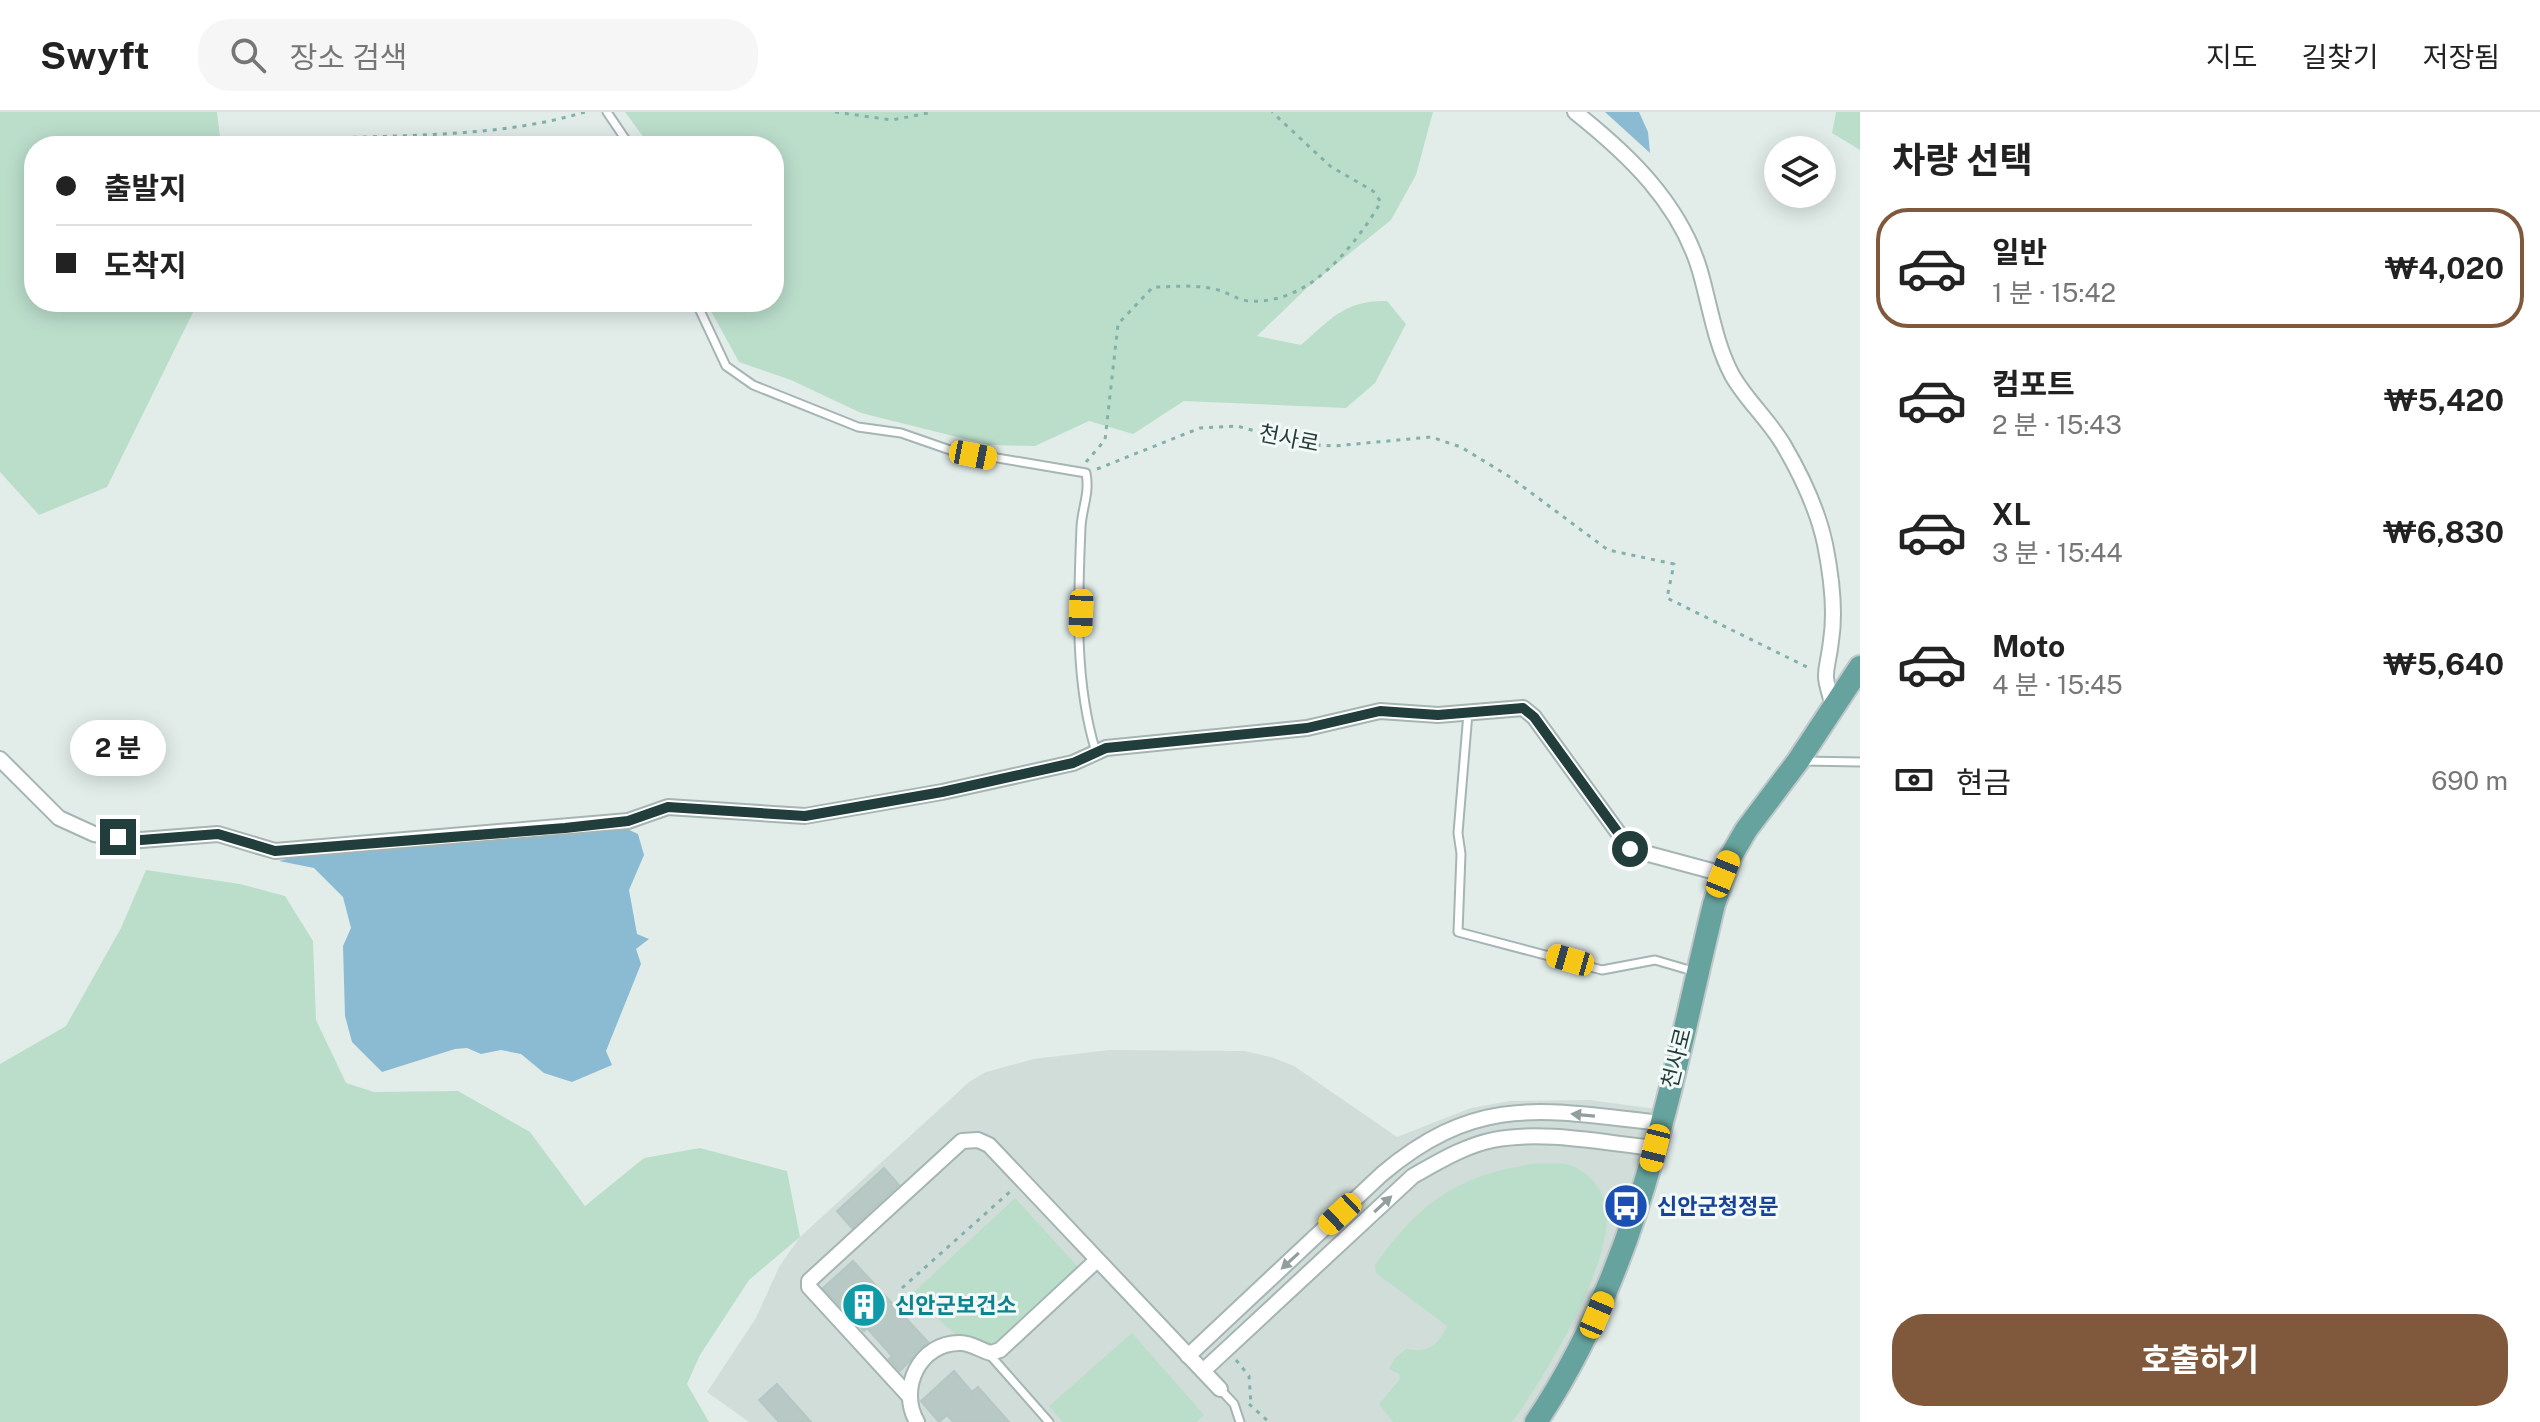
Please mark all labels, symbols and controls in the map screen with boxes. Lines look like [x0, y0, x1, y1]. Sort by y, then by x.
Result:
search box [198, 19, 758, 91]
text: Swyft [40, 33, 150, 78]
icon: search [226, 33, 270, 77]
text: 장소 검색 [290, 39, 407, 75]
text: 지도 [2206, 40, 2257, 73]
text: 길찾기 [2301, 40, 2379, 73]
text: 저장됨 [2423, 40, 2500, 73]
map controls [1764, 136, 1836, 208]
button: layers [1764, 136, 1836, 208]
text: 차량 선택 [1892, 139, 2033, 181]
text: 출발지 [104, 170, 187, 206]
icon: car [1896, 232, 1968, 304]
text: 일반 [1992, 234, 2047, 270]
text: 도착지 [104, 247, 187, 283]
text: ₩4,020 [2385, 250, 2504, 286]
text: 1 분 · 15:42 [1992, 277, 2116, 308]
icon: car [1896, 364, 1968, 436]
text: 컴포트 [1992, 366, 2075, 402]
text: ₩5,420 [2384, 382, 2504, 418]
text: 2 분 · 15:43 [1992, 409, 2122, 440]
street label: 천사로 [1257, 419, 1321, 457]
car [947, 439, 999, 471]
icon: car [1896, 496, 1968, 568]
text: XL [1992, 496, 2031, 532]
text: ₩6,830 [2383, 514, 2504, 550]
text: 3 분 · 15:44 [1992, 537, 2123, 568]
car [1068, 589, 1094, 637]
icon: car [1896, 628, 1968, 700]
text: Moto [1992, 628, 2065, 664]
text: ₩5,640 [2383, 646, 2504, 682]
text: 4 분 · 15:45 [1992, 669, 2123, 700]
callout: 2 분 [70, 721, 166, 777]
text: 2 분 [95, 732, 141, 763]
icon: cash [1892, 758, 1936, 802]
text: 현금 [1956, 764, 2011, 800]
text: 690 m [2431, 765, 2508, 796]
route end [100, 819, 136, 855]
route start [1612, 831, 1648, 867]
car [1703, 847, 1743, 901]
car [1544, 942, 1596, 978]
street label: 천사로 [1656, 1025, 1696, 1091]
one-way arrow [1570, 1108, 1595, 1121]
car [1638, 1122, 1672, 1174]
bus stop icon: 신안군청정문 [1602, 1182, 1650, 1230]
car [1314, 1189, 1366, 1239]
place label: 신안군청정문 [1657, 1193, 1778, 1219]
one-way arrow [1373, 1195, 1392, 1213]
one-way arrow [1281, 1251, 1300, 1269]
building icon: 신안군보건소 [840, 1281, 888, 1329]
car [1577, 1288, 1617, 1342]
place label: 신안군보건소 [895, 1292, 1016, 1318]
button: 호출하기 [1892, 1314, 2508, 1406]

